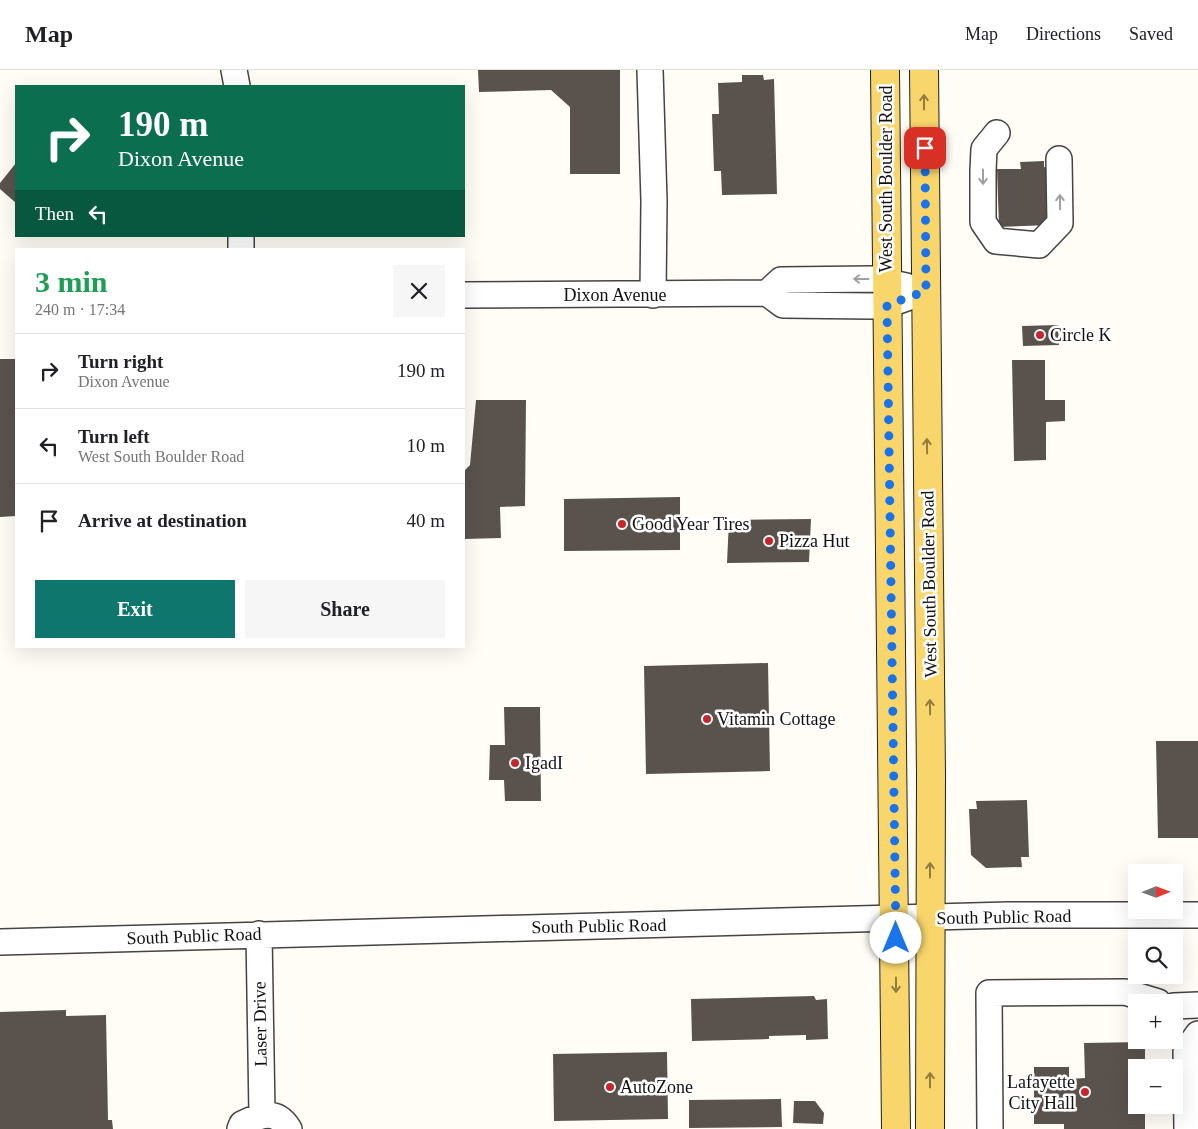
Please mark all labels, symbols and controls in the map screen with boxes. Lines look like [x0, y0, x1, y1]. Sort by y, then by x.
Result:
text: Map [25, 21, 73, 47]
text: Map [965, 24, 998, 44]
text: Directions [1026, 24, 1101, 44]
text: Saved [1129, 24, 1173, 44]
street label: West South Boulder Road [876, 85, 896, 273]
one-way arrow [920, 95, 929, 111]
icon: right [35, 105, 100, 170]
text: 190 m [118, 105, 208, 144]
pin [904, 127, 946, 169]
icon: arrive [911, 134, 939, 162]
text: Dixon Avenue [118, 146, 244, 171]
one-way arrow [978, 168, 988, 185]
one-way arrow [1055, 194, 1065, 210]
icon: left [84, 200, 112, 228]
text: Then [35, 203, 74, 224]
text: 3 min [35, 265, 108, 298]
button: close [393, 265, 445, 317]
one-way arrow [853, 274, 870, 284]
street label: Dixon Avenue [563, 285, 667, 305]
text: 240 m · 17:34 [35, 301, 125, 318]
place label: Circle K [1050, 325, 1111, 345]
marker: Circle K [1034, 329, 1046, 341]
text: Turn right [78, 351, 163, 372]
icon: right [35, 357, 63, 385]
text: 190 m [397, 360, 445, 381]
text: Dixon Avenue [78, 373, 170, 390]
text: Turn left [78, 426, 150, 447]
icon: left [35, 432, 63, 460]
text: 10 m [406, 435, 445, 456]
one-way arrow [922, 438, 932, 454]
text: West South Boulder Road [78, 448, 244, 465]
street label: West South Boulder Road [917, 490, 941, 678]
icon: arrive [35, 507, 63, 535]
text: Arrive at destination [78, 510, 247, 531]
text: 40 m [406, 510, 445, 531]
place label: Good Year Tires [632, 514, 750, 534]
marker: Good Year Tires [616, 518, 628, 530]
place label: Pizza Hut [779, 531, 849, 551]
marker: Pizza Hut [763, 535, 775, 547]
button: Exit [35, 580, 235, 638]
button: Share [245, 580, 445, 638]
one-way arrow [925, 699, 935, 716]
place label: Vitamin Cottage [717, 709, 835, 729]
marker: Vitamin Cottage [701, 713, 713, 725]
place label: IgadI [525, 753, 563, 773]
marker: IgadI [509, 757, 521, 769]
one-way arrow [925, 862, 935, 878]
north arrow [1128, 864, 1182, 919]
map controls [1128, 864, 1183, 1114]
street label: South Public Road [936, 906, 1072, 928]
position arrow [869, 911, 921, 963]
street label: South Public Road [531, 915, 667, 937]
street label: South Public Road [126, 924, 262, 948]
button: search [1128, 929, 1183, 984]
one-way arrow [891, 976, 901, 992]
street label: Laser Drive [249, 981, 271, 1067]
button: + [1128, 994, 1183, 1049]
button: − [1128, 1059, 1183, 1114]
place label: Lafayette City Hall [1007, 1072, 1075, 1113]
one-way arrow [925, 1073, 935, 1089]
place label: AutoZone [620, 1077, 693, 1097]
marker: AutoZone [604, 1081, 616, 1093]
marker: Lafayette City Hall [1079, 1086, 1091, 1098]

